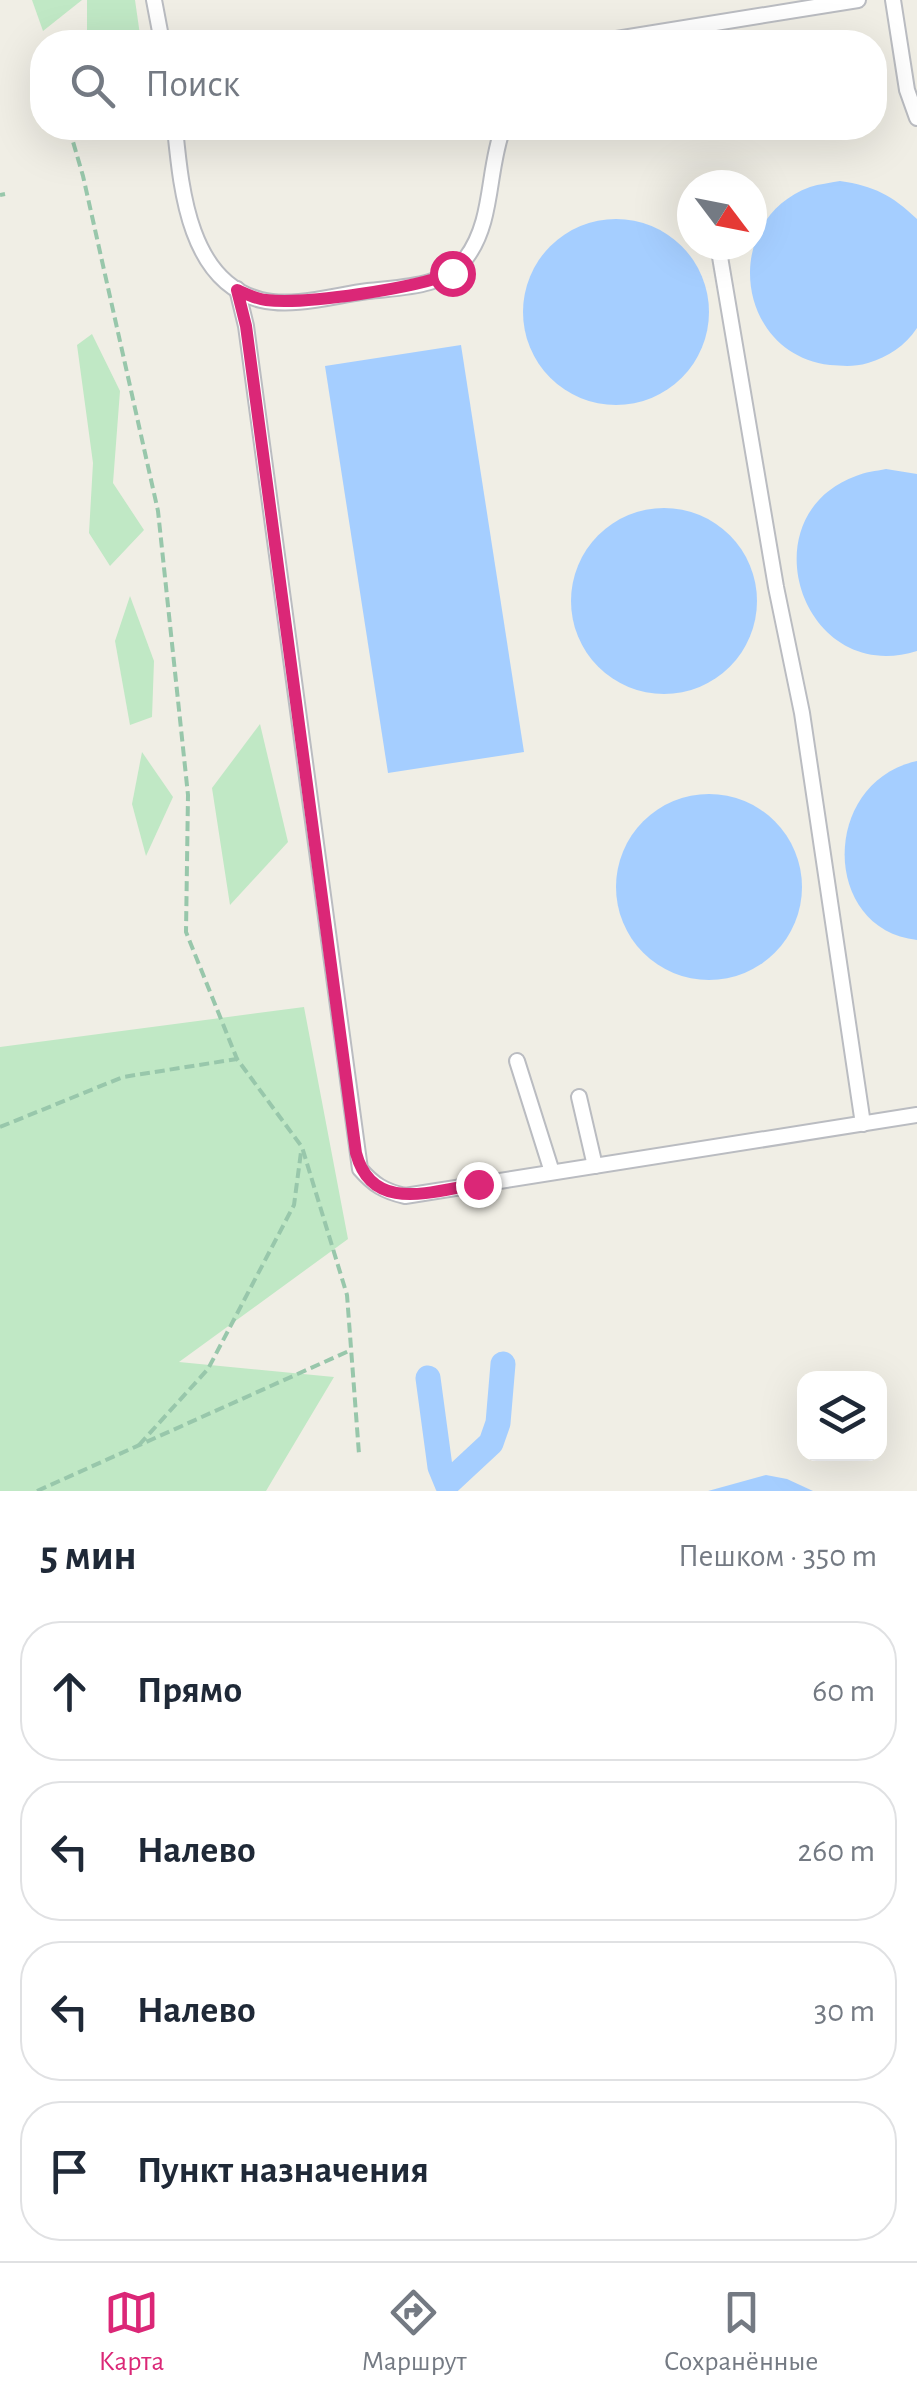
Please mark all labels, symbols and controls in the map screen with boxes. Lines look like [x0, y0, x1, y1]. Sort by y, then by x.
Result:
search box [30, 30, 887, 140]
icon: search [65, 58, 120, 113]
text: Поиск [145, 66, 240, 104]
north arrow [677, 170, 767, 260]
route start [430, 251, 476, 297]
route end [456, 1162, 502, 1208]
map controls [797, 1371, 887, 1461]
button: layers [797, 1371, 887, 1461]
text: 5 мин [40, 1535, 137, 1577]
text: Пешком · 350 m [678, 1540, 877, 1572]
icon: ahead [42, 1664, 97, 1719]
text: Прямо [137, 1672, 242, 1710]
text: 60 m [812, 1675, 875, 1707]
icon: left [42, 1824, 97, 1879]
text: Налево [137, 1832, 256, 1870]
text: 260 m [798, 1835, 875, 1867]
icon: left [42, 1984, 97, 2039]
text: Налево [137, 1992, 256, 2030]
text: 30 m [814, 1995, 875, 2027]
icon: arrive [42, 2144, 97, 2199]
text: Пункт назначения [137, 2152, 429, 2190]
tab: Карта [99, 2285, 164, 2379]
tab: Маршрут [361, 2285, 467, 2379]
tab: Сохранённые [664, 2285, 818, 2379]

